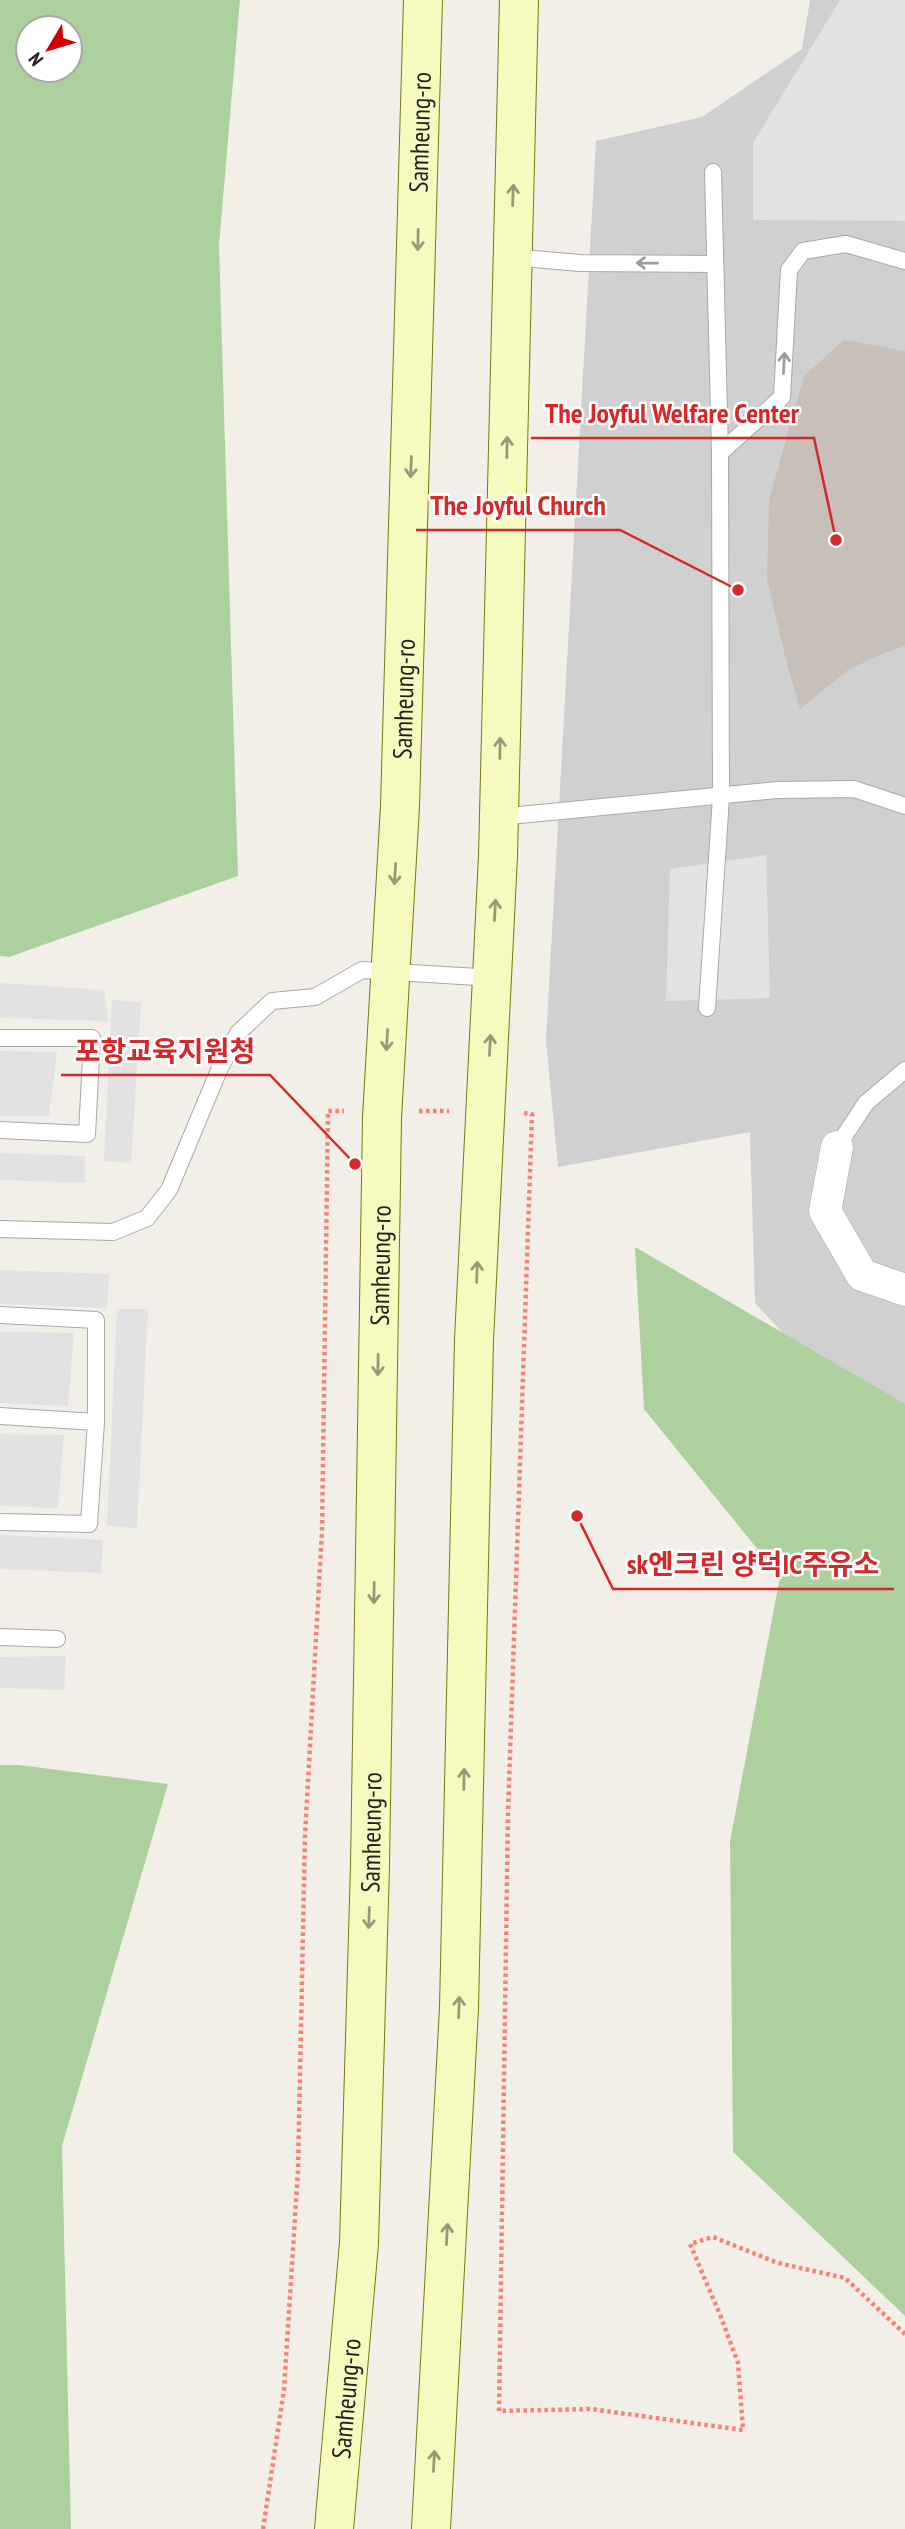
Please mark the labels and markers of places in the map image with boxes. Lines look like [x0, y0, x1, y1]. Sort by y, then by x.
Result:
callout: The Joyful Welfare Center [531, 389, 814, 438]
callout: The Joyful Church [416, 481, 620, 530]
callout: 포항교육지원청 [61, 1026, 270, 1075]
callout: sk엔크린 양덕IC주유소 [613, 1540, 894, 1589]

